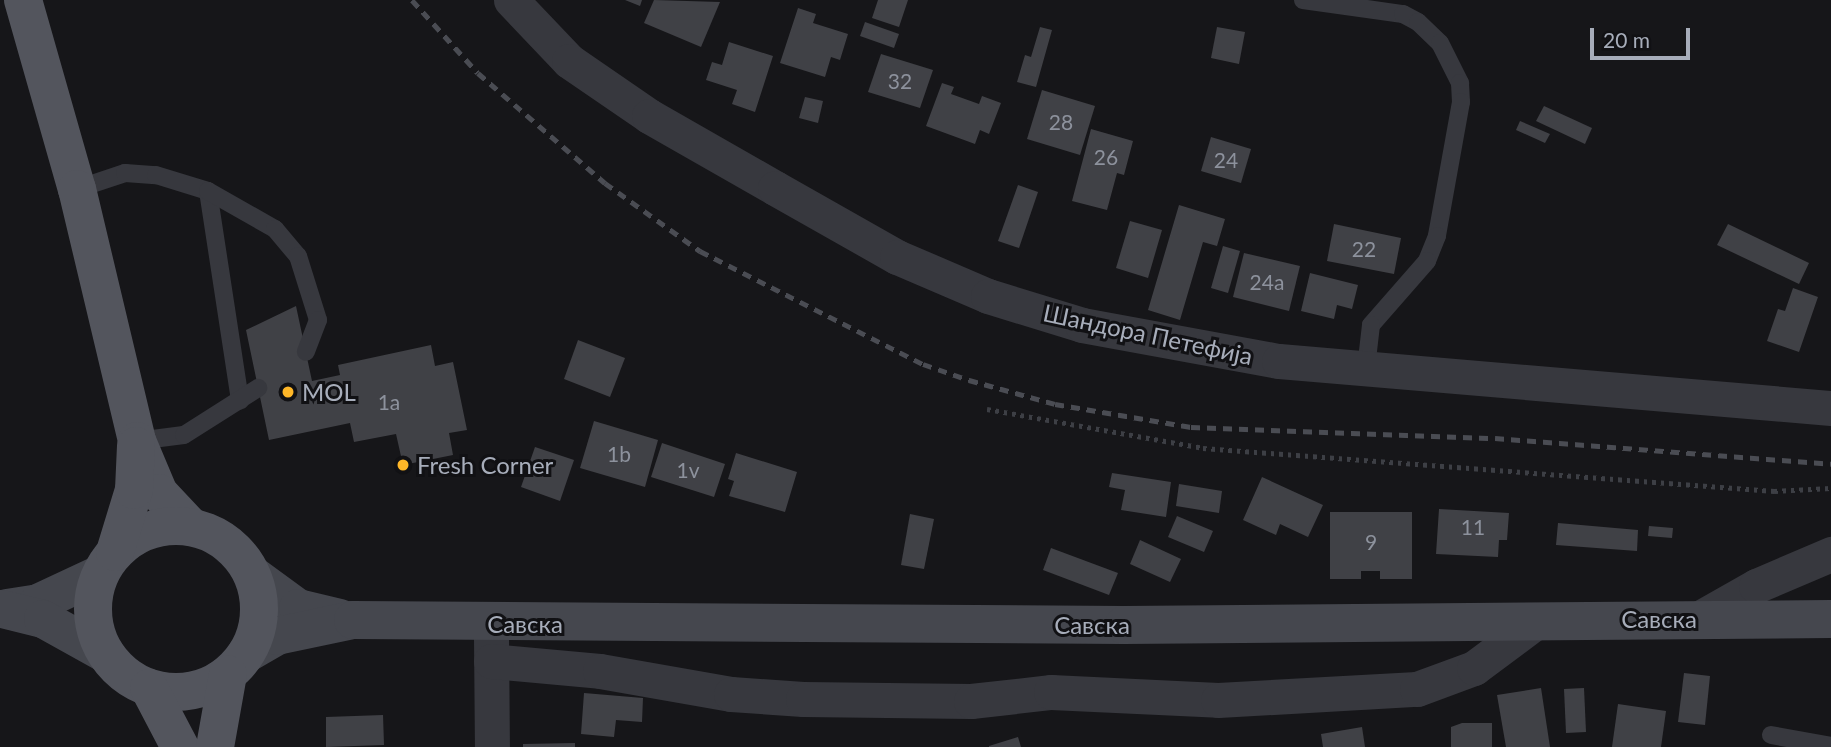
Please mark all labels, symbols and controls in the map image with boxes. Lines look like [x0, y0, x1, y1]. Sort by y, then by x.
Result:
scale bar [1593, 14, 1693, 58]
text: 20 m [1603, 27, 1650, 52]
house number: 32 [888, 68, 912, 94]
house number: 28 [1049, 109, 1073, 135]
house number: 26 [1094, 144, 1118, 170]
house number: 24 [1214, 147, 1238, 173]
house number: 22 [1352, 236, 1376, 262]
house number: 24a [1250, 269, 1284, 295]
street label: Шандора Петефија [1041, 298, 1255, 370]
place label: MOL [302, 378, 356, 406]
marker: MOL [280, 384, 296, 400]
house number: 1a [378, 389, 400, 415]
house number: 1b [607, 441, 631, 467]
place label: Fresh Corner [417, 451, 553, 479]
marker: Fresh Corner [395, 457, 411, 473]
house number: 1v [676, 457, 700, 483]
house number: 11 [1461, 514, 1485, 540]
house number: 9 [1365, 529, 1377, 555]
street label: Савска [1621, 605, 1697, 633]
street label: Савска [487, 610, 563, 638]
street label: Савска [1054, 611, 1130, 639]

